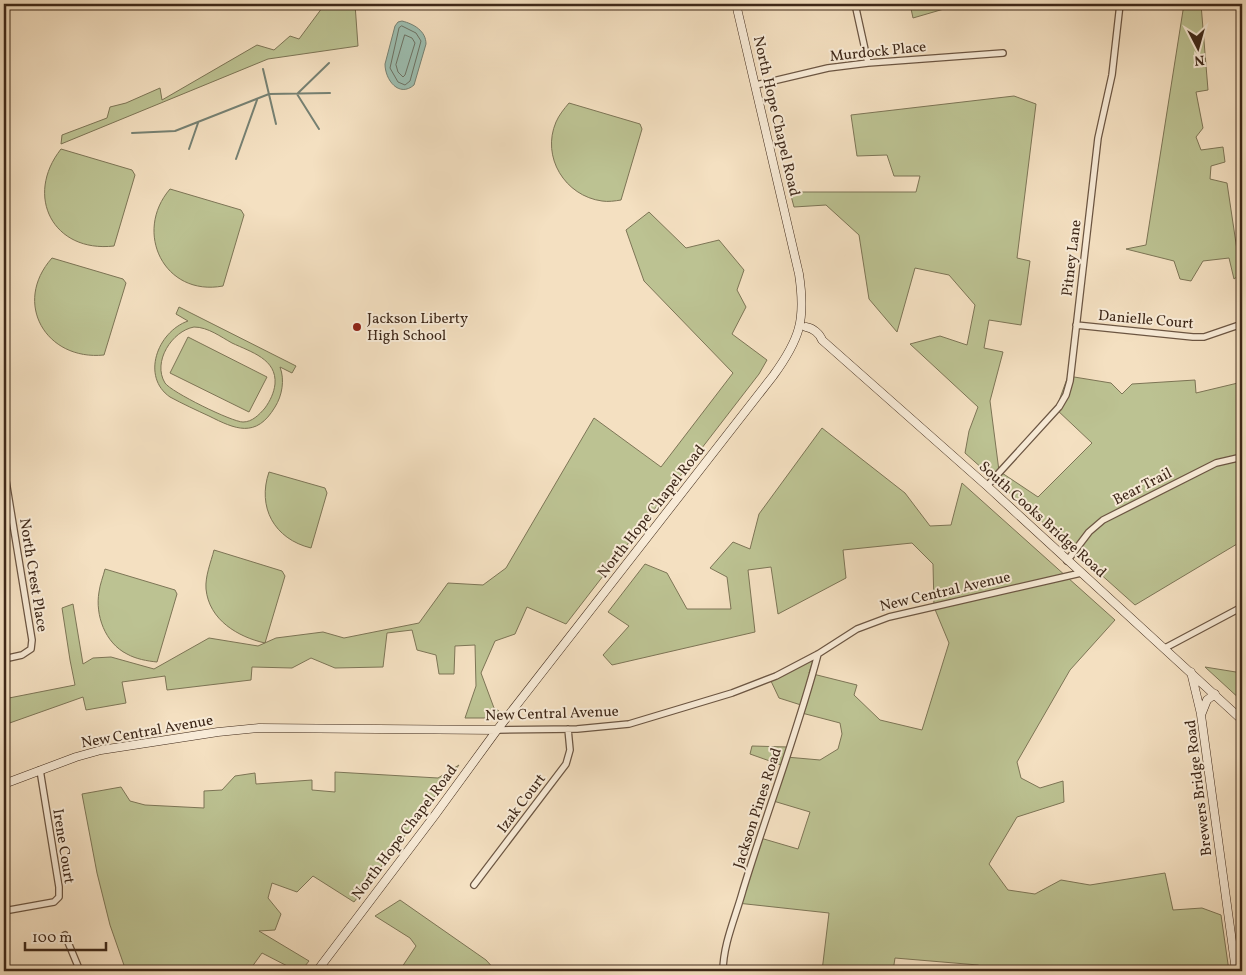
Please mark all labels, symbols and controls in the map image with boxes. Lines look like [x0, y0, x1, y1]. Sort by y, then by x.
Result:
north arrow [1174, 22, 1224, 72]
street label: North Hope Chapel Road [747, 34, 804, 199]
street label: Murdock Place [829, 37, 927, 68]
text: N [1193, 49, 1205, 69]
street label: Pitney Lane [1057, 219, 1088, 298]
street label: Danielle Court [1097, 306, 1195, 335]
place label: Jackson Liberty High School [367, 309, 468, 347]
marker: Jackson Liberty High School [351, 321, 363, 333]
street label: North Hope Chapel Road [593, 441, 711, 583]
street label: South Cooks Bridge Road [974, 457, 1110, 583]
street label: Bear Trail [1110, 464, 1176, 511]
street label: North Crest Place [13, 517, 52, 634]
street label: New Central Avenue [878, 567, 1013, 618]
street label: New Central Avenue [485, 702, 619, 727]
street label: New Central Avenue [80, 711, 215, 754]
street label: Brewers Bridge Road [1181, 718, 1218, 857]
street label: Jackson Pines Road [729, 745, 788, 872]
street label: North Hope Chapel Road [348, 761, 463, 905]
street label: Izak Court [493, 770, 551, 838]
street label: Irene Court [46, 807, 79, 885]
scale bar [25, 920, 106, 952]
text: 100 m [32, 928, 72, 949]

